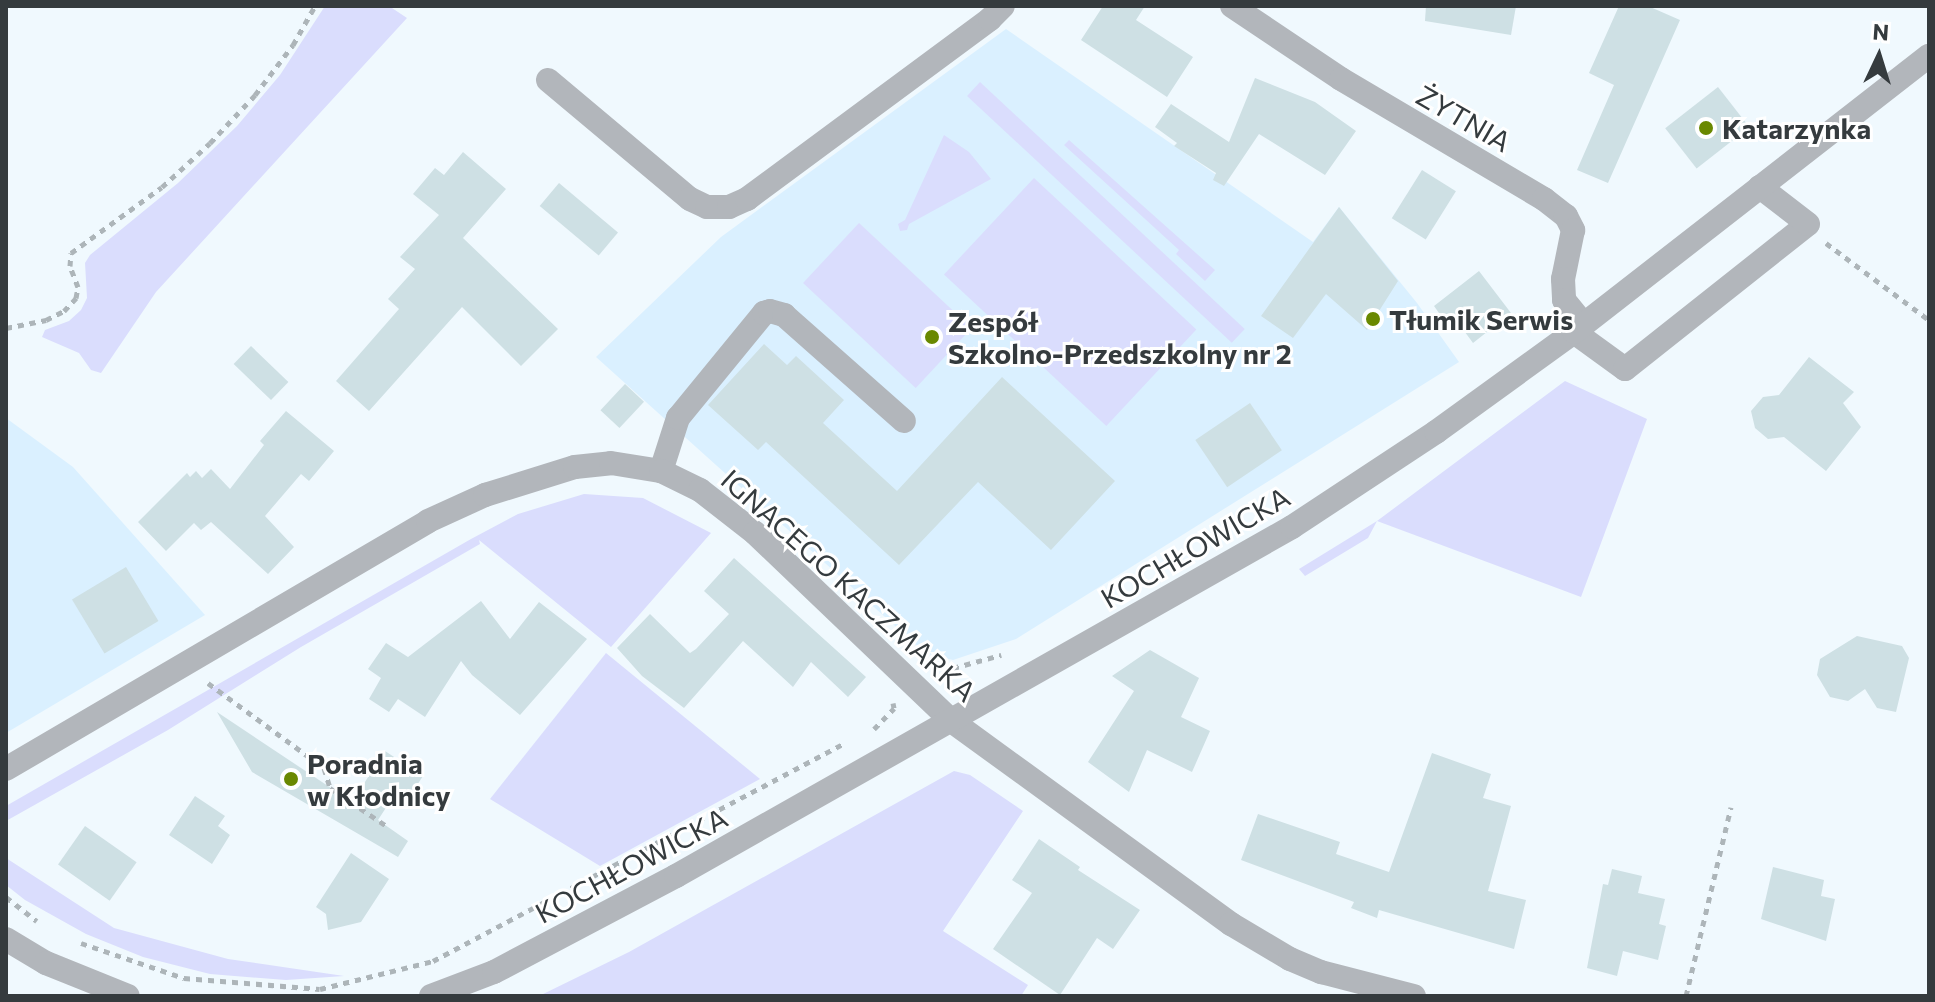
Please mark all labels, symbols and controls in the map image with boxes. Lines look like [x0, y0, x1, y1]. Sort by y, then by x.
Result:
north arrow [1839, 16, 1919, 96]
text: N [1872, 18, 1890, 46]
street label: ŻYTNIA [1411, 78, 1517, 158]
place label: Katarzynka [1722, 111, 1871, 145]
marker: Katarzynka [1697, 119, 1715, 137]
place label: Tłumik Serwis [1389, 302, 1573, 336]
place label: Zespół Szkolno-Przedszkolny nr 2 [948, 304, 1292, 370]
marker: Tłumik Serwis [1364, 310, 1382, 328]
marker: Zespół Szkolno-Przedszkolny nr 2 [923, 328, 941, 346]
street label: IGNACEGO KACZMARKA [715, 462, 983, 708]
street label: KOCHŁOWICKA [1095, 479, 1295, 615]
place label: Poradnia w Kłodnicy [307, 746, 451, 812]
marker: Poradnia w Kłodnicy [282, 770, 300, 788]
street label: KOCHŁOWICKA [529, 800, 733, 930]

